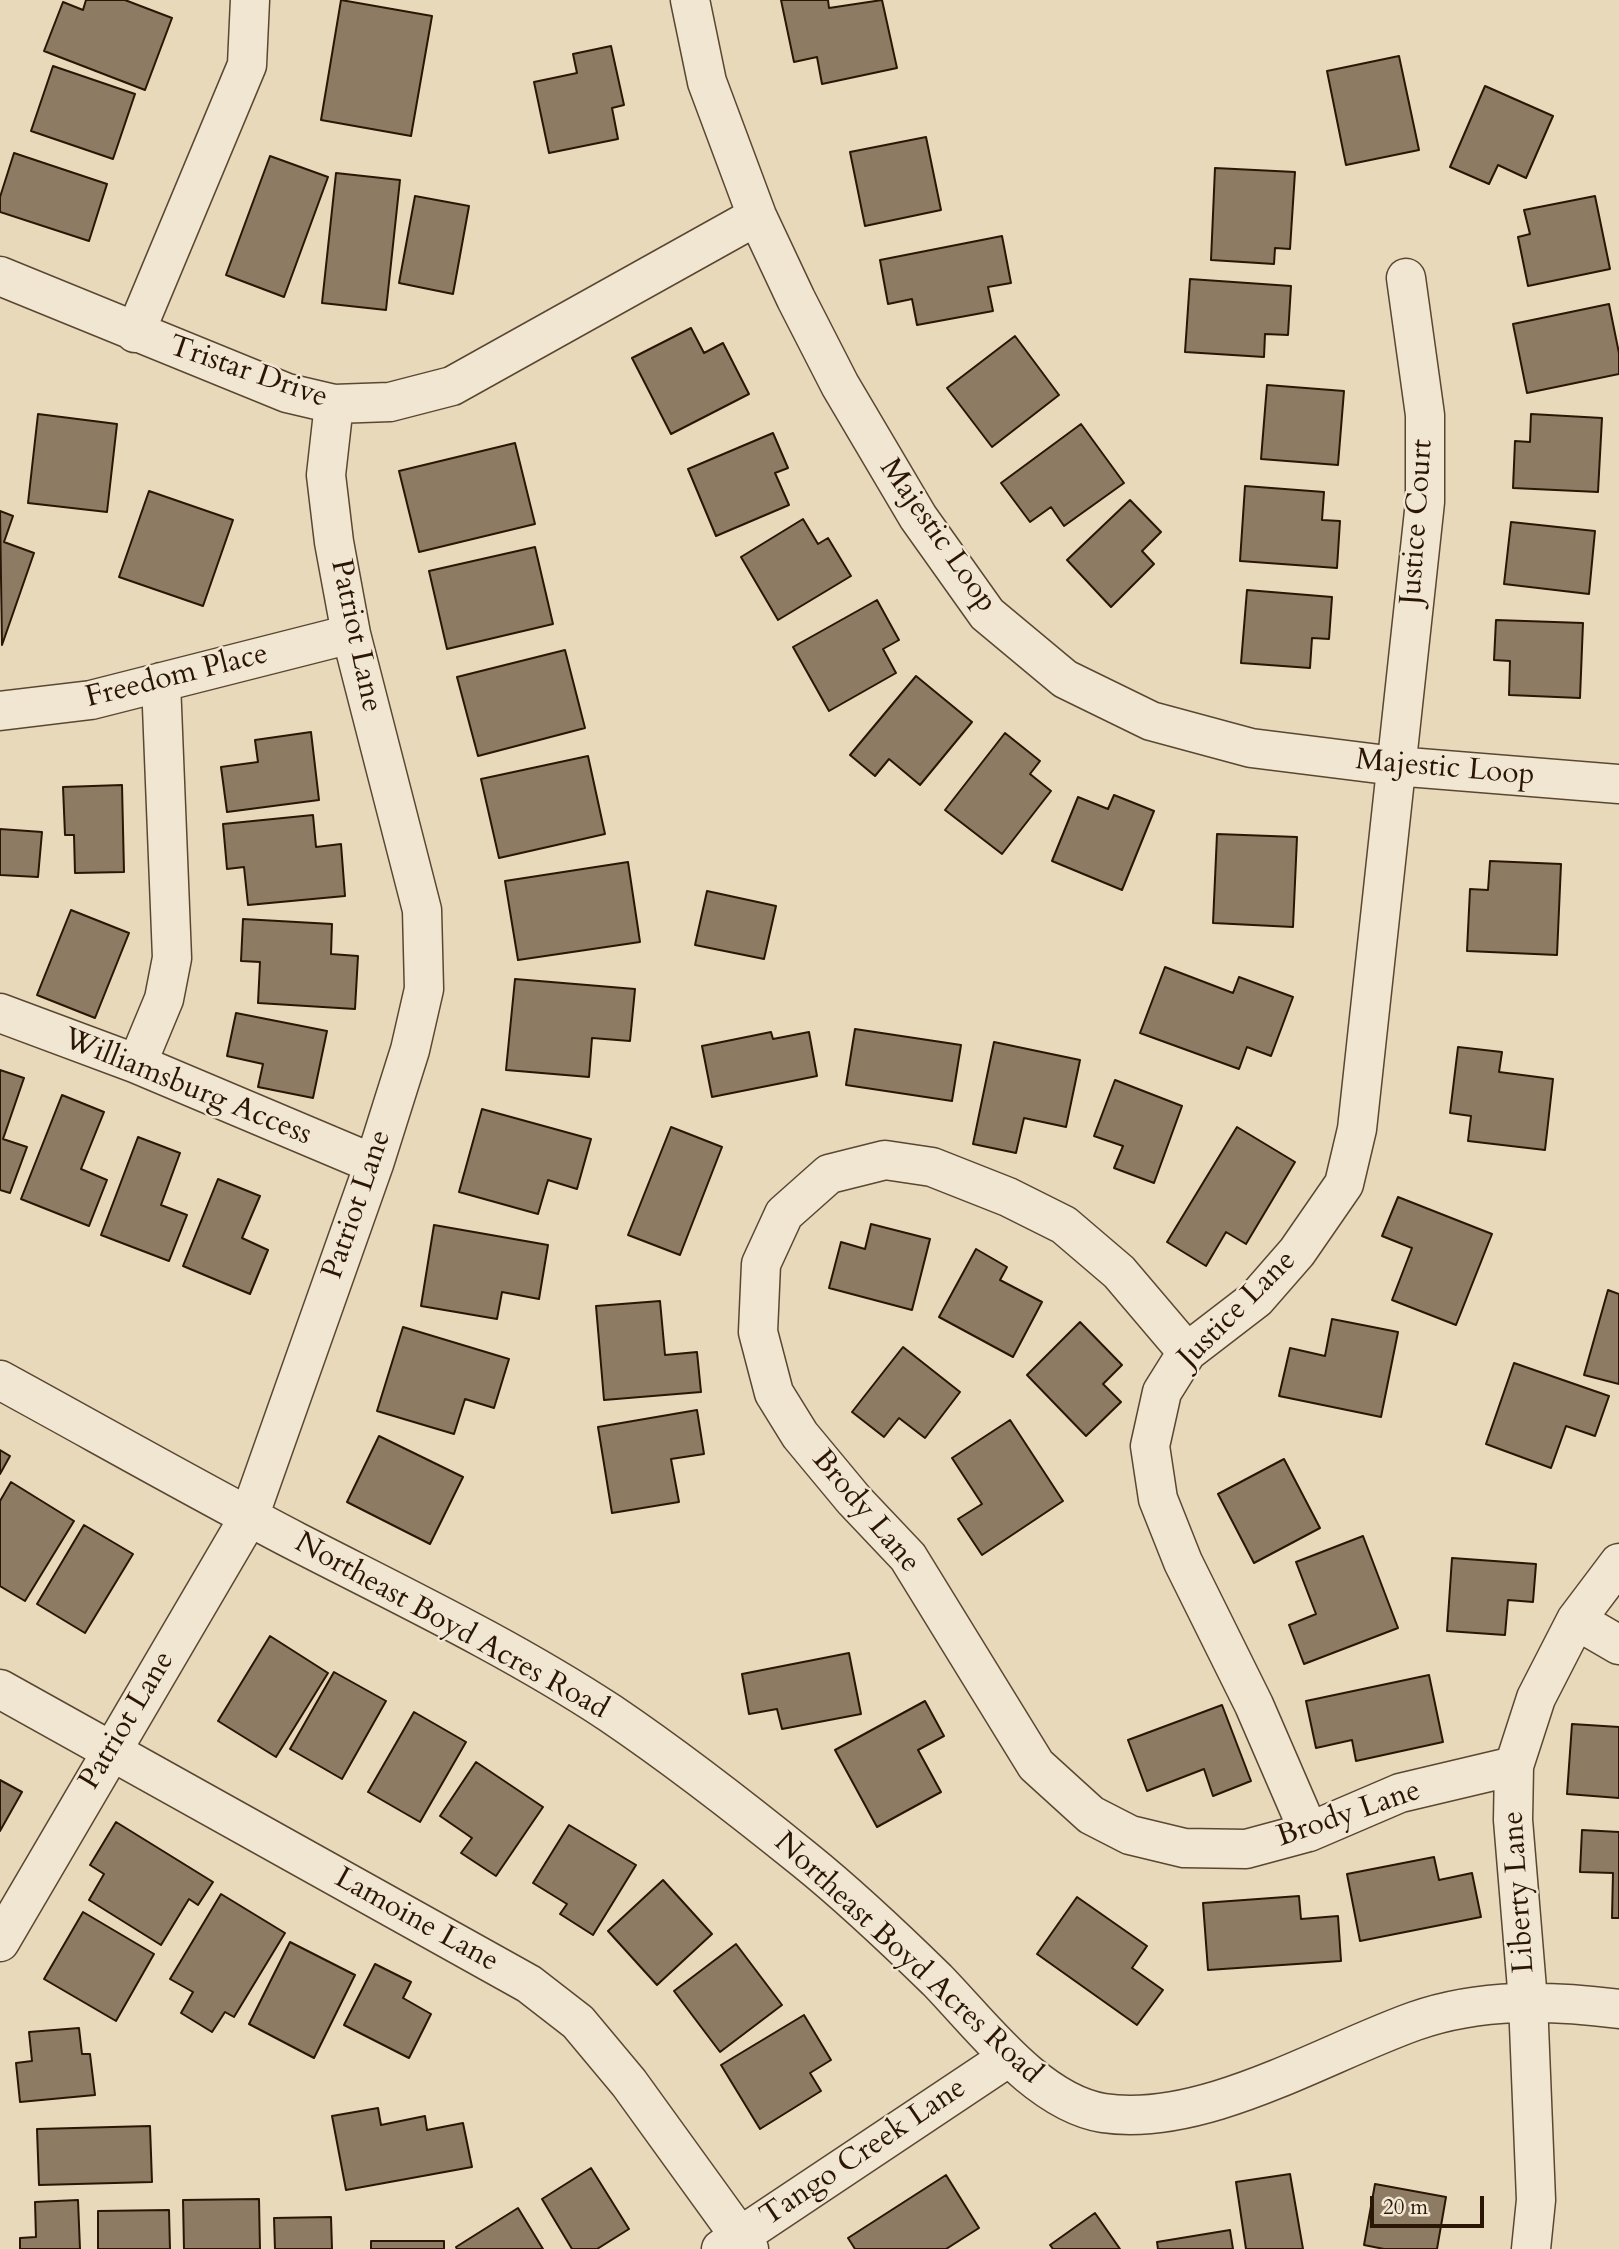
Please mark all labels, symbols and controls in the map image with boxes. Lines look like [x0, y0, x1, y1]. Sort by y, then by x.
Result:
street label: Tristar Drive [164, 329, 332, 417]
street label: Justice Court [1394, 438, 1442, 606]
street label: Majestic Loop [871, 452, 1003, 620]
street label: Patriot Lane [321, 556, 389, 716]
street label: Freedom Place [82, 637, 272, 717]
street label: Majestic Loop [1354, 743, 1536, 795]
street label: Williamsburg Access [58, 1022, 316, 1154]
street label: Patriot Lane [316, 1126, 400, 1284]
street label: Justice Lane [1172, 1244, 1304, 1376]
street label: Brody Lane [803, 1443, 927, 1581]
street label: Northeast Boyd Acres Road [288, 1526, 614, 1728]
street label: Patriot Lane [73, 1645, 183, 1797]
street label: Brody Lane [1273, 1774, 1425, 1856]
street label: Liberty Lane [1496, 1810, 1544, 1974]
street label: Northeast Boyd Acres Road [766, 1825, 1048, 2093]
street label: Lamoine Lane [328, 1861, 504, 1981]
street label: Tango Creek Lane [754, 2071, 974, 2235]
scale bar [1374, 2182, 1488, 2226]
text: 20 m [1383, 2193, 1428, 2222]

